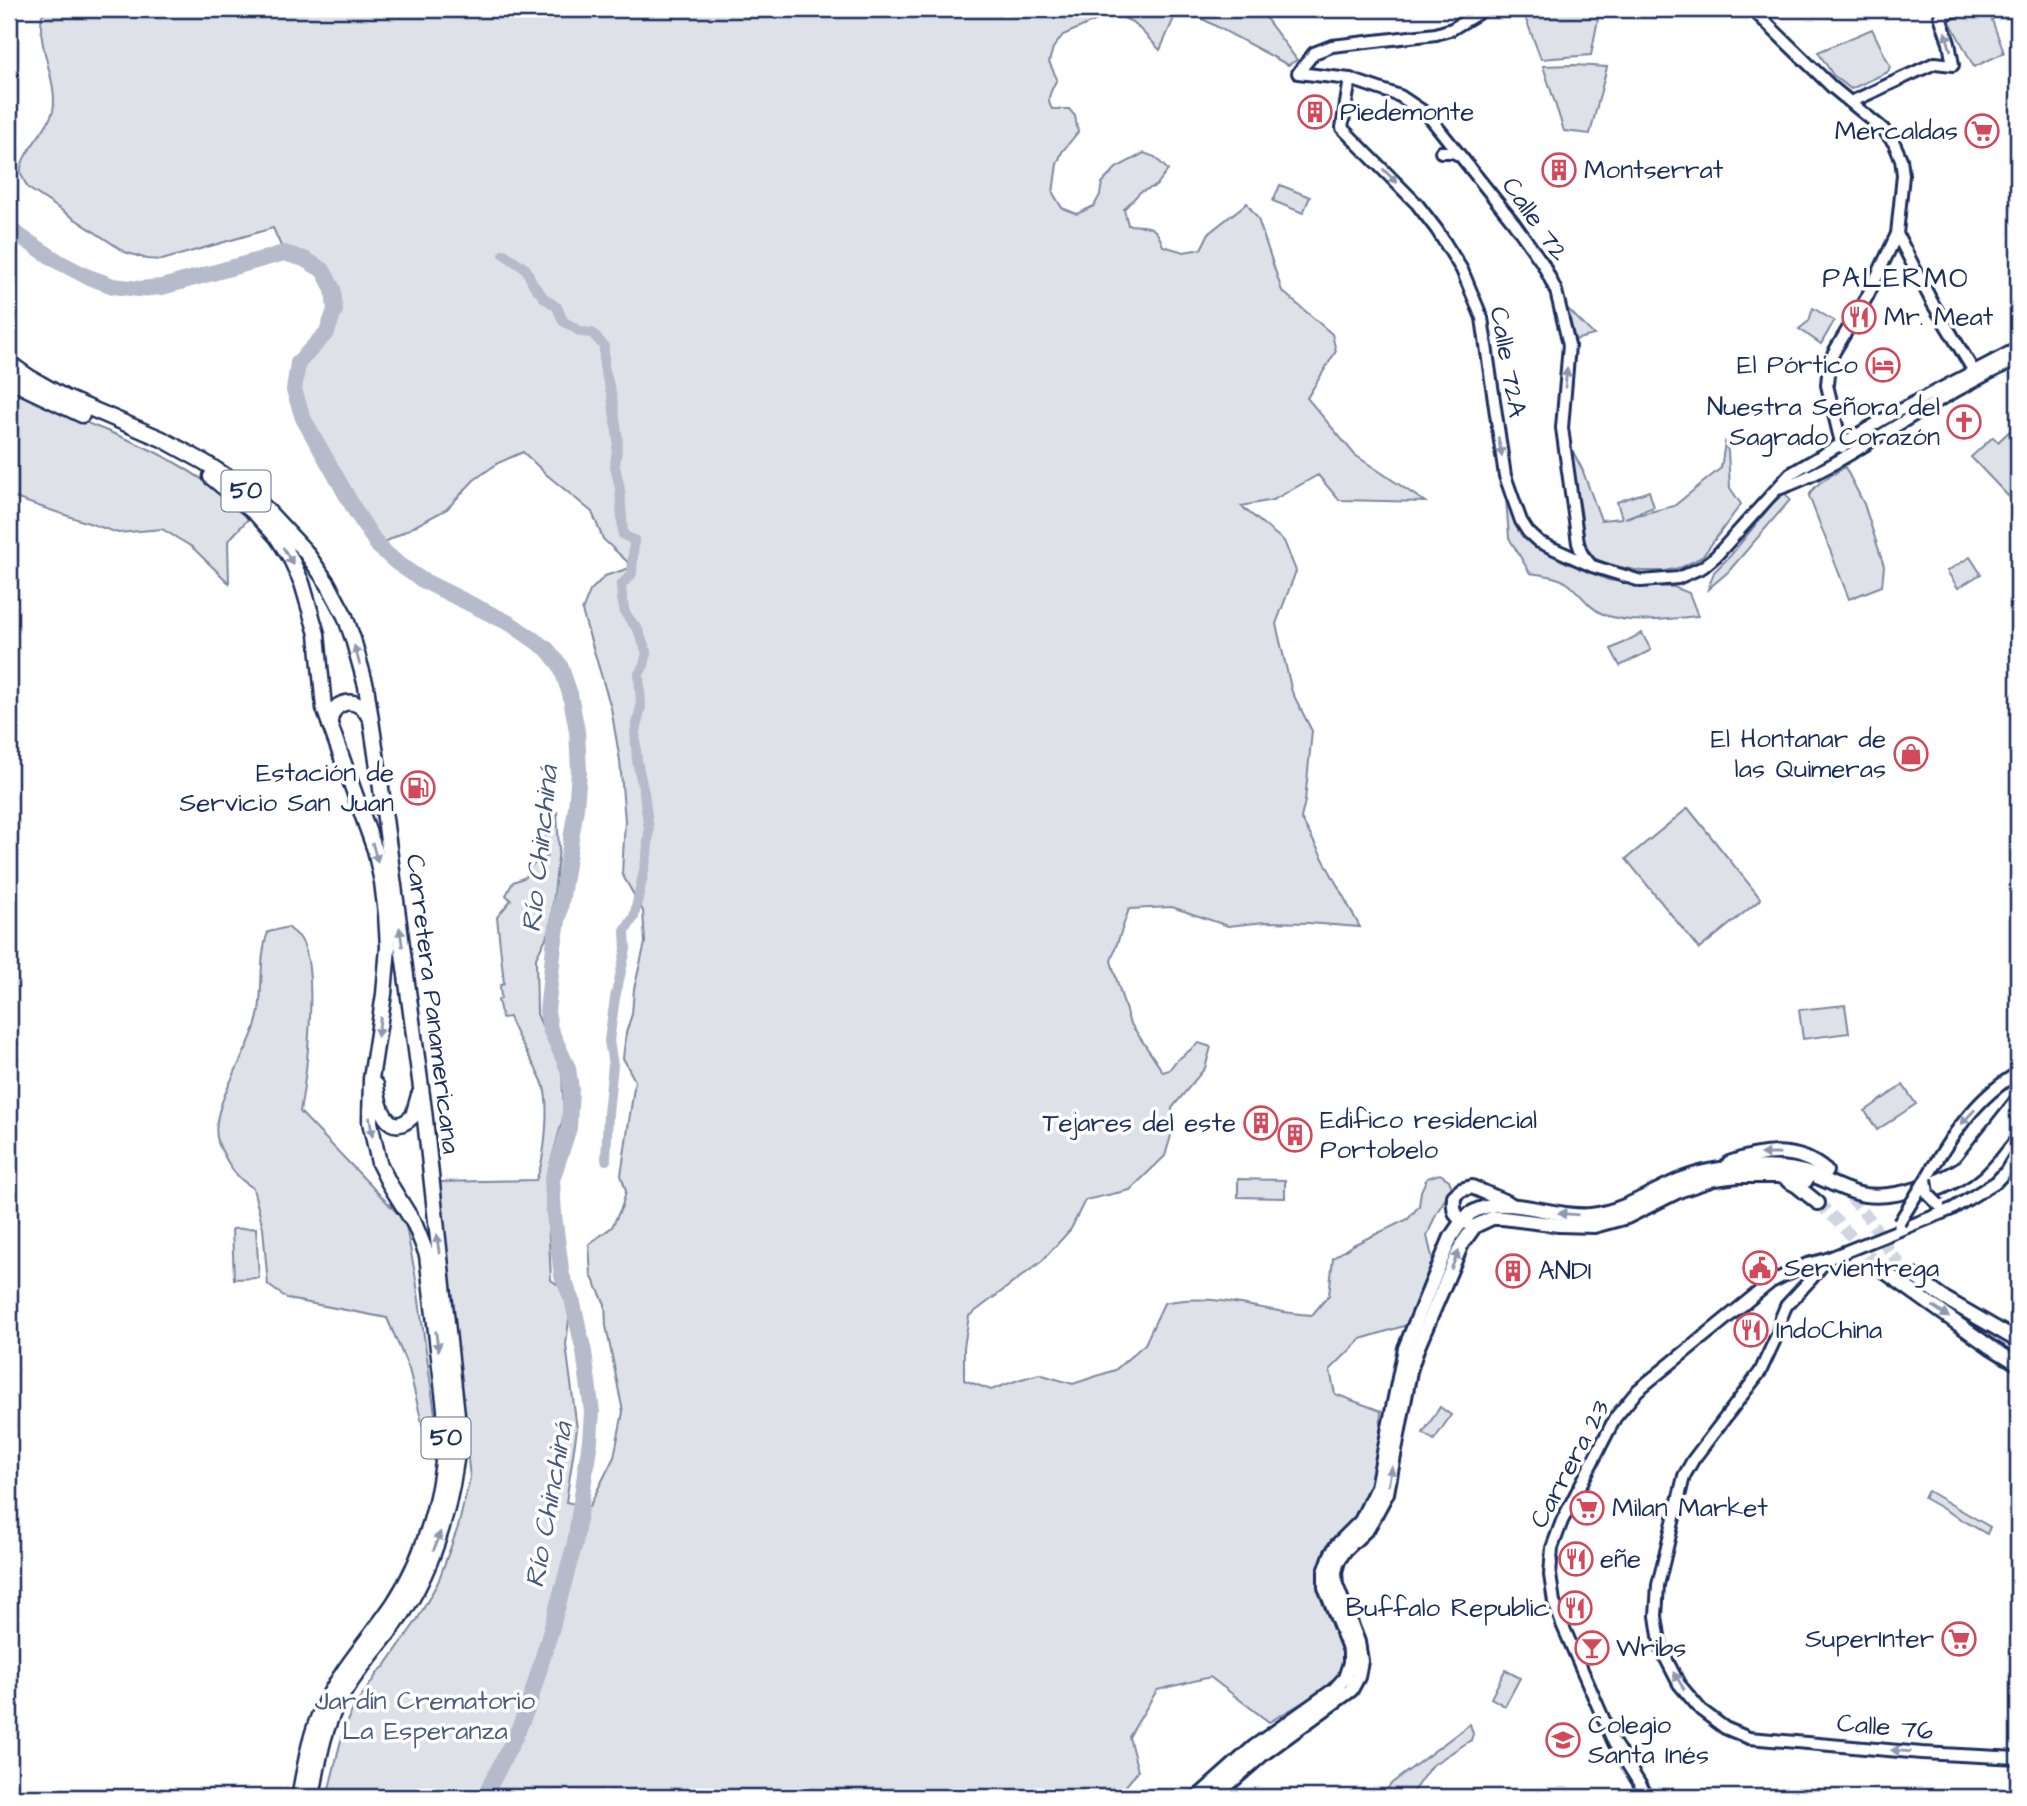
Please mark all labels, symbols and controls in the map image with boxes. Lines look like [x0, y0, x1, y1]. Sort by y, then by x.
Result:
one-way arrow [1942, 30, 1952, 51]
building icon: Piedemonte [1296, 93, 1334, 131]
place label: Piedemonte [1340, 94, 1474, 130]
supermarket icon: Mercaldas [1963, 112, 2001, 150]
place label: Mercaldas [1835, 113, 1958, 149]
building icon: Montserrat [1540, 151, 1578, 189]
place label: Montserrat [1584, 152, 1724, 188]
one-way arrow [1381, 167, 1398, 183]
street label: Calle 72 [1493, 170, 1577, 268]
district label: PALERMO [1822, 259, 1970, 298]
restaurant icon: Mr. Meat [1840, 298, 1878, 336]
place label: Mr. Meat [1884, 299, 1994, 335]
street label: Calle 72A [1481, 304, 1535, 421]
hotel icon: El Pórtico [1864, 346, 1902, 384]
place label: El Pórtico [1737, 347, 1858, 383]
one-way arrow [1560, 367, 1571, 389]
place label: Nuestra Señora del Sagrado Corazón [1707, 389, 1940, 457]
church icon: Nuestra Señora del Sagrado Corazón [1945, 403, 1983, 441]
one-way arrow [1495, 436, 1506, 458]
road number: 50 [222, 470, 270, 512]
one-way arrow [282, 546, 294, 566]
one-way arrow [352, 644, 362, 665]
place label: El Hontanar de las Quimeras [1711, 721, 1886, 787]
shop icon: El Hontanar de las Quimeras [1892, 735, 1930, 773]
place label: Estación de Servicio San Juan [180, 755, 394, 821]
water label: Río Chinchiná [512, 762, 568, 934]
fuel station icon: Estación de Servicio San Juan [399, 769, 437, 807]
one-way arrow [370, 842, 381, 864]
street label: Carretera Panamericana [397, 852, 469, 1156]
one-way arrow [396, 926, 407, 948]
one-way arrow [373, 1016, 384, 1038]
place label: Edifico residencial Portobelo [1320, 1102, 1537, 1168]
building icon: Tejares del este [1242, 1104, 1280, 1142]
place label: Tejares del este [1042, 1105, 1236, 1141]
one-way arrow [1960, 1108, 1976, 1126]
one-way arrow [366, 1116, 377, 1138]
building icon: Edifico residencial Portobelo [1276, 1116, 1314, 1154]
one-way arrow [1759, 1148, 1781, 1160]
one-way arrow [1557, 1208, 1579, 1219]
one-way arrow [432, 1233, 443, 1255]
one-way arrow [1450, 1249, 1461, 1270]
public building icon: Servientrega [1741, 1249, 1779, 1287]
place label: Servientrega [1784, 1250, 1939, 1288]
building icon: ANDI [1494, 1252, 1532, 1290]
place label: ANDI [1538, 1253, 1592, 1289]
one-way arrow [1932, 1305, 1950, 1319]
restaurant icon: IndoChina [1732, 1311, 1770, 1349]
place label: IndoChina [1776, 1312, 1882, 1348]
one-way arrow [431, 1330, 442, 1352]
street label: Carrera 23 [1521, 1394, 1619, 1534]
road number: 50 [422, 1418, 471, 1458]
water label: Río Chinchiná [515, 1418, 583, 1591]
one-way arrow [1385, 1465, 1396, 1487]
supermarket icon: Milan Market [1568, 1489, 1606, 1527]
place label: Milan Market [1612, 1490, 1768, 1526]
one-way arrow [432, 1531, 443, 1552]
restaurant icon: eñe [1557, 1540, 1595, 1578]
place label: eñe [1600, 1541, 1641, 1577]
restaurant icon: Buffalo Republic [1556, 1589, 1594, 1627]
place label: Buffalo Republic [1346, 1590, 1550, 1626]
supermarket icon: SuperInter [1940, 1620, 1978, 1658]
place label: SuperInter [1805, 1621, 1934, 1657]
bar icon: Wribs [1573, 1629, 1611, 1667]
place label: Wribs [1616, 1630, 1686, 1666]
one-way arrow [1672, 1671, 1685, 1690]
park label: Jardín Crematorio La Esperanza [315, 1683, 536, 1749]
street label: Calle 76 [1835, 1705, 1935, 1749]
place label: Colegio Santa Inés [1588, 1707, 1709, 1773]
school or university icon: Colegio Santa Inés [1544, 1721, 1582, 1759]
one-way arrow [1890, 1745, 1912, 1756]

